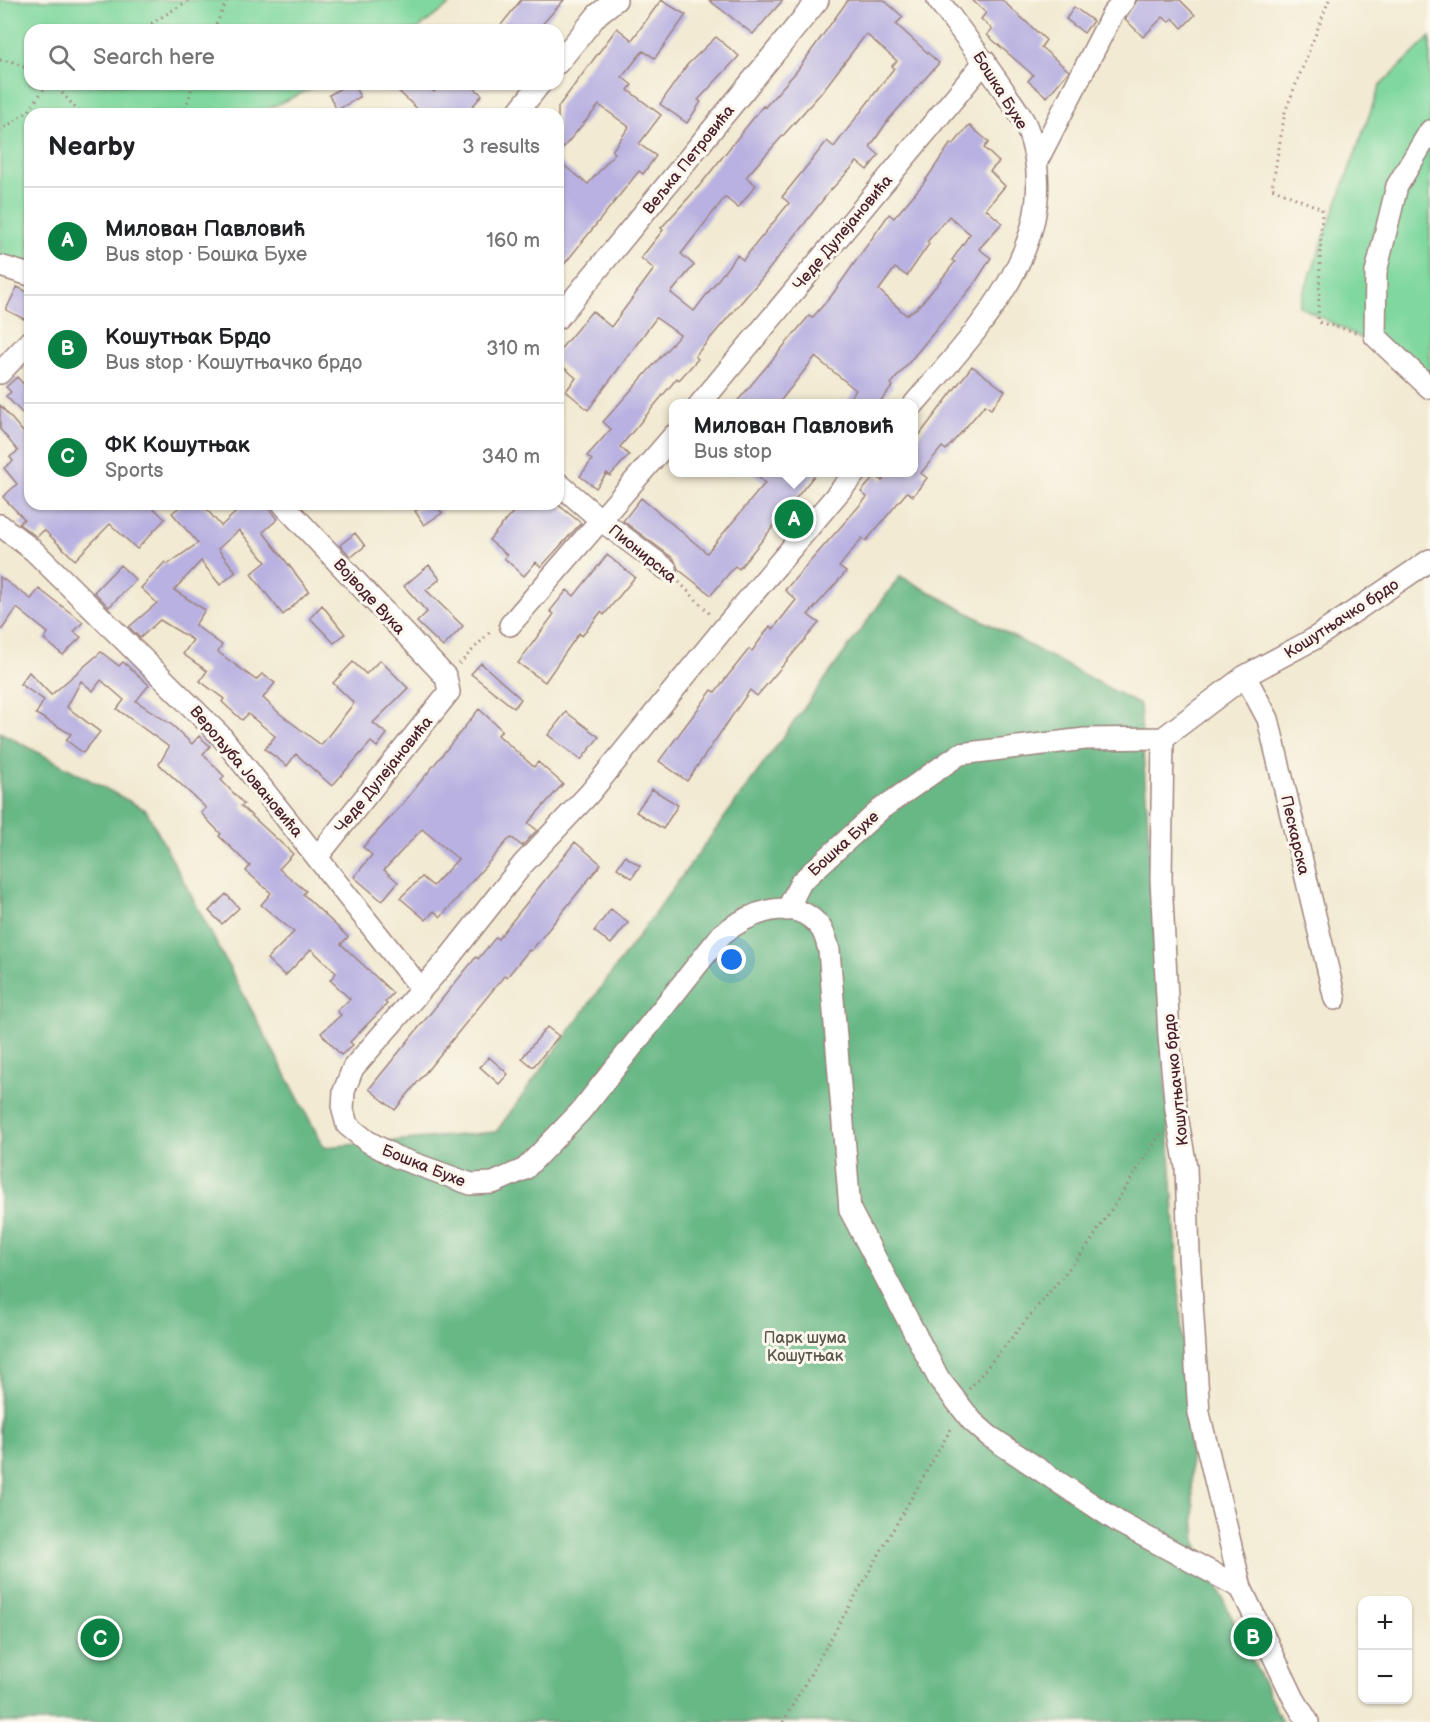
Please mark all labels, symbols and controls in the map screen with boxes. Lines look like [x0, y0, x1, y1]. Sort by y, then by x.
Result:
search box [24, 24, 564, 90]
icon: search [45, 41, 78, 74]
text: Search here [93, 44, 215, 71]
street label: Бошка Бухе [968, 48, 1031, 133]
street label: Вељка Петровића [639, 101, 739, 218]
text: Nearby [48, 132, 135, 163]
text: 3 results [462, 135, 540, 159]
street label: Чеде Дулејановића [789, 171, 897, 294]
text: Милован Павловић [105, 216, 305, 243]
text: A [61, 229, 74, 253]
text: 160 m [486, 229, 540, 253]
text: Bus stop · Бошка Бухе [105, 243, 307, 267]
text: Кошутњак Брдо [105, 324, 271, 351]
text: B [60, 337, 75, 361]
text: 310 m [486, 337, 540, 361]
text: Bus stop · Кошутњачко брдо [105, 351, 362, 375]
popup [669, 399, 918, 477]
text: Милован Павловић [693, 413, 894, 440]
text: ФК Кошутњак [105, 432, 250, 459]
text: Bus stop [693, 440, 772, 464]
text: C [60, 445, 75, 469]
text: 340 m [482, 445, 540, 469]
text: Sports [105, 459, 163, 483]
pin: A [774, 496, 814, 542]
street label: Пионирска [604, 521, 680, 588]
street label: Војводе Вука [329, 555, 409, 639]
street label: Кошутњачко брдо [1281, 575, 1403, 663]
street label: Верољуба Јовановића [185, 703, 307, 842]
street label: Чеде Дулејановића [331, 712, 437, 837]
street label: Пескарска [1276, 794, 1313, 877]
street label: Бошка Бухе [805, 807, 883, 881]
your location [717, 945, 746, 974]
street label: Кошутњачко брдо [1160, 1013, 1193, 1147]
street label: Бошка Бухе [379, 1141, 468, 1192]
park label: Парк шума Кошутњак [763, 1329, 847, 1366]
map controls [1358, 1596, 1412, 1704]
button: + [1358, 1596, 1412, 1650]
pin: B [1234, 1614, 1272, 1660]
pin: C [80, 1616, 120, 1660]
button: − [1358, 1650, 1412, 1704]

